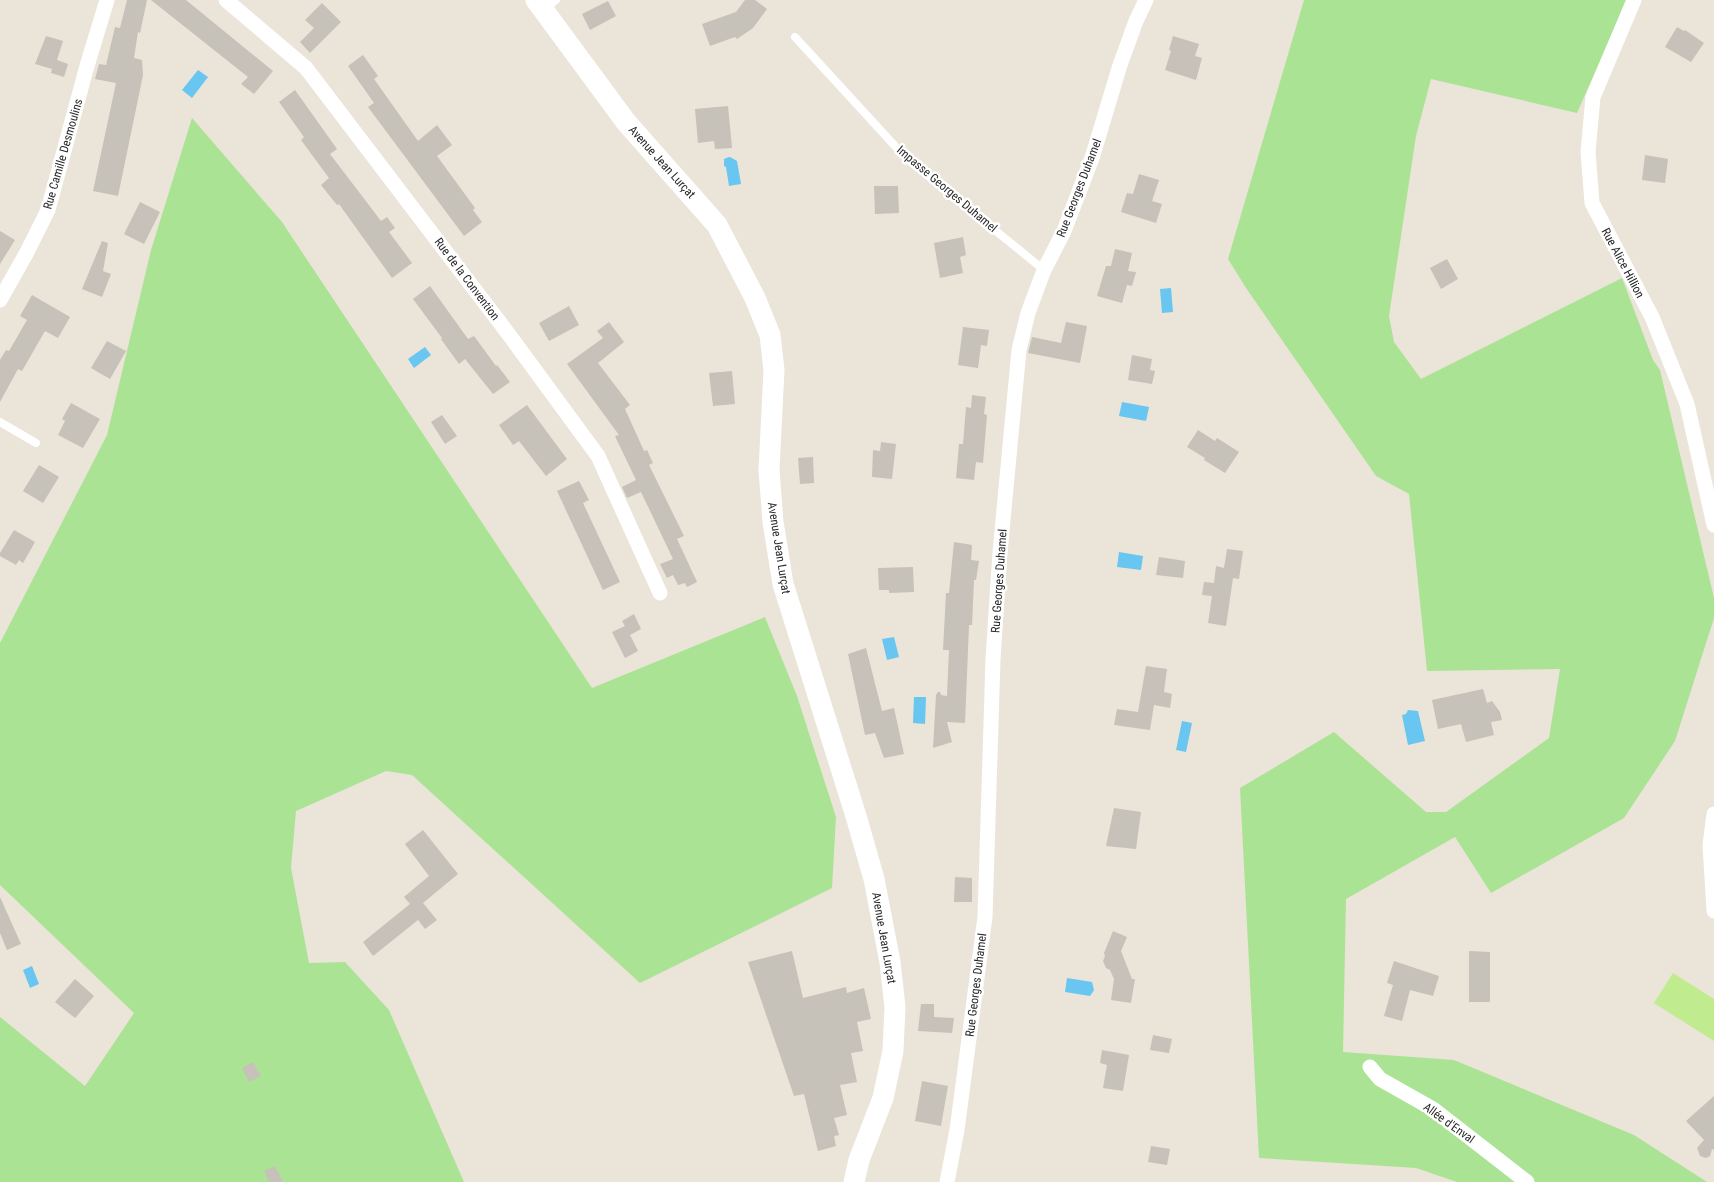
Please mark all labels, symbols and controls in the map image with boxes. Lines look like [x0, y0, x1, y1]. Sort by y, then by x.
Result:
street label: Rue Camille Desmoulins [41, 97, 85, 211]
street label: Avenue Jean Lurçat [626, 123, 699, 201]
street label: Rue Georges Duhamel [1054, 137, 1104, 239]
street label: Impasse Georges Duhamel [894, 143, 1000, 235]
street label: Rue Alice Hillion [1599, 226, 1647, 301]
street label: Rue de la Convention [431, 235, 503, 323]
street label: Avenue Jean Lurçat [765, 501, 793, 595]
street label: Rue Georges Duhamel [988, 529, 1010, 633]
street label: Avenue Jean Lurçat [869, 891, 899, 985]
street label: Rue Georges Duhamel [963, 932, 989, 1038]
street label: Allée d'Enval [1421, 1100, 1477, 1146]

